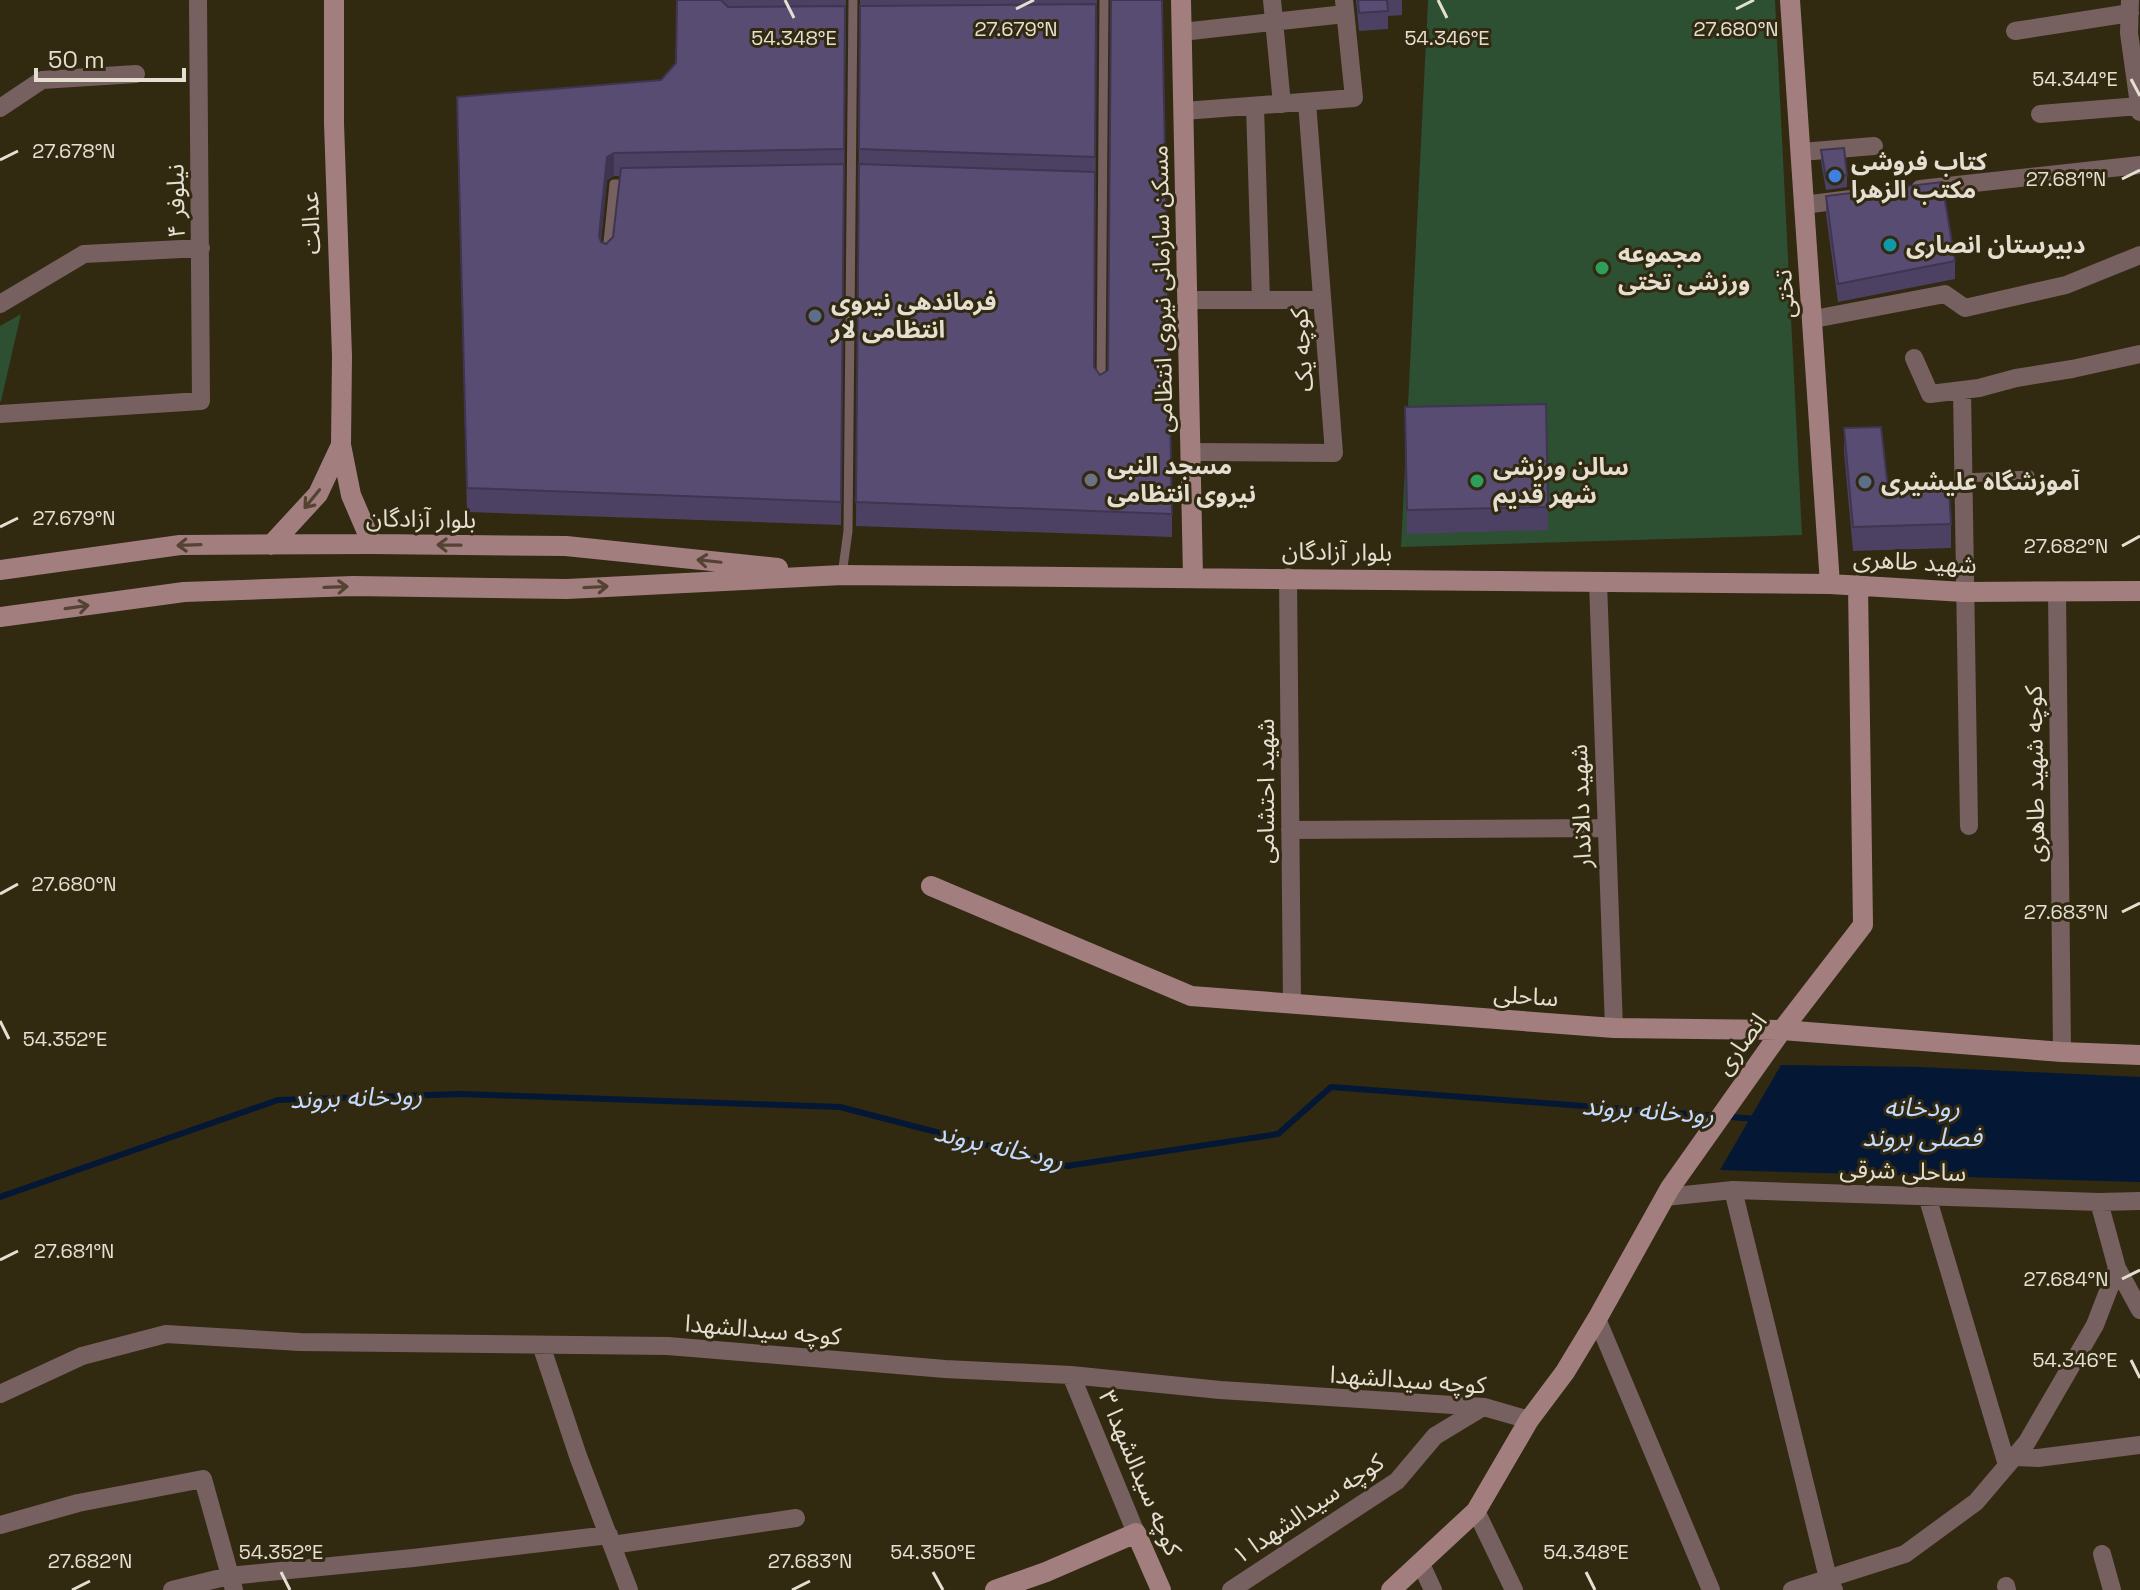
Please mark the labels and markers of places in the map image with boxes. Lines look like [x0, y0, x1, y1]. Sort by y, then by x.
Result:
place label: کتاب فروشی مکتب الزهرا [1851, 146, 1988, 205]
marker: کتاب فروشی مکتب الزهرا [1826, 167, 1844, 185]
place label: دبیرستان انصاری [1906, 229, 2085, 260]
marker: دبیرستان انصاری [1881, 236, 1899, 254]
place label: مجموعه ورزشی تختی [1618, 238, 1750, 297]
marker: مجموعه ورزشی تختی [1593, 259, 1611, 277]
place label: فرماندهی نیروی انتظامی لار [830, 286, 996, 345]
marker: فرماندهی نیروی انتظامی لار [806, 307, 824, 325]
place label: مسجد النبی نیروی انتظامی [1107, 450, 1256, 509]
place label: سالن ورزشی شهر قدیم [1493, 451, 1629, 512]
place label: آموزشگاه علیشیری [1881, 466, 2081, 497]
marker: مسجد النبی نیروی انتظامی [1082, 471, 1100, 489]
marker: سالن ورزشی شهر قدیم [1468, 472, 1486, 490]
marker: آموزشگاه علیشیری [1856, 473, 1874, 491]

